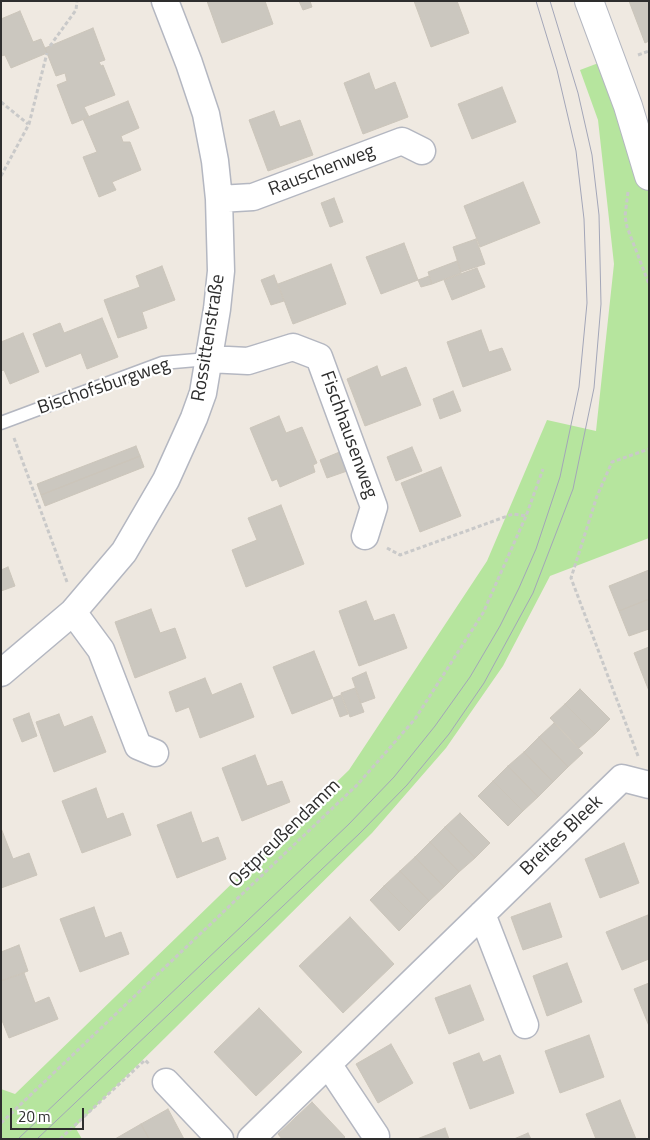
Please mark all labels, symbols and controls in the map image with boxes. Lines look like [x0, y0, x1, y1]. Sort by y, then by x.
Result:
street label: Rauschenweg [266, 140, 378, 202]
street label: Rossittenstraße [188, 273, 230, 403]
street label: Bischofsburgweg [35, 354, 173, 420]
street label: Fischhausenweg [314, 368, 382, 502]
street label: Ostpreußendamm [225, 775, 345, 893]
street label: Breites Bleek [516, 791, 608, 881]
scale bar [12, 1098, 86, 1130]
text: 20 m [18, 1105, 51, 1128]

